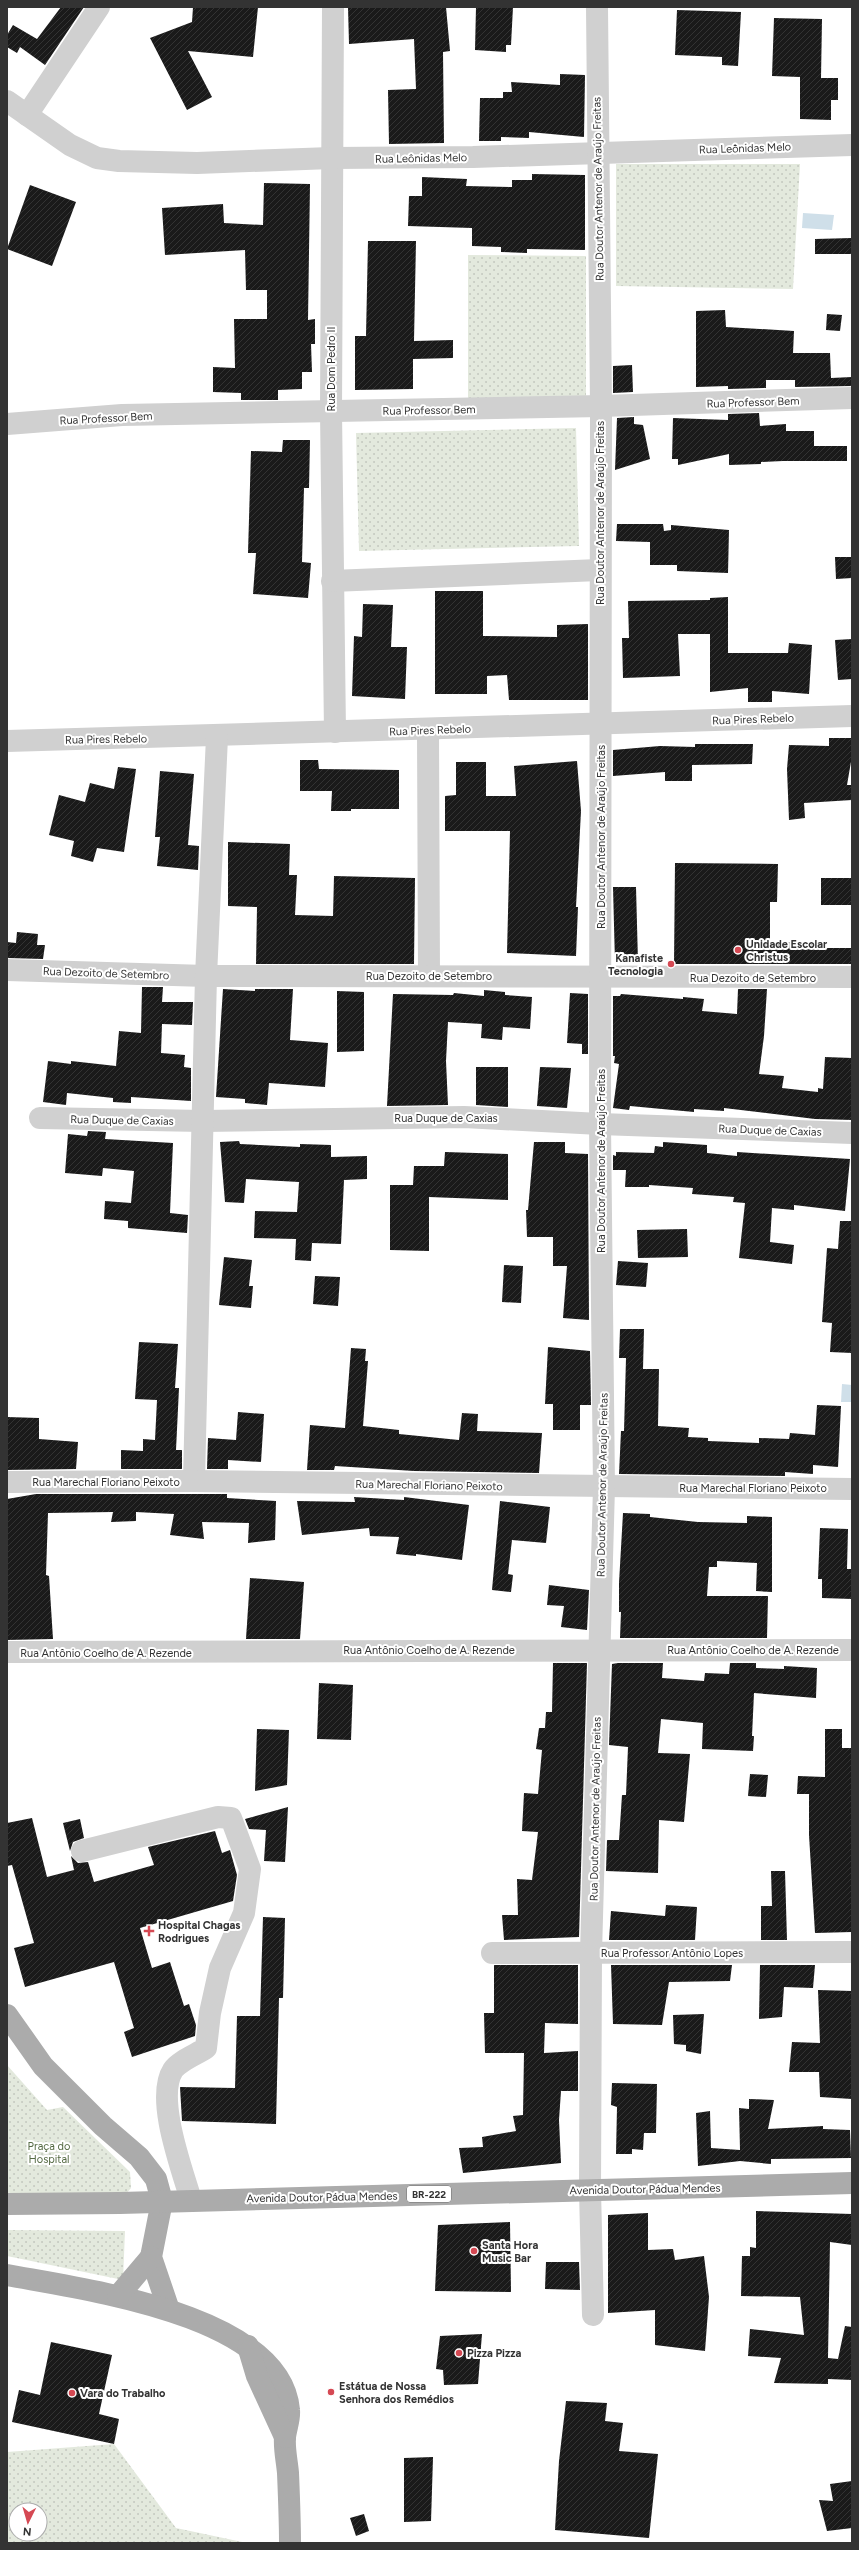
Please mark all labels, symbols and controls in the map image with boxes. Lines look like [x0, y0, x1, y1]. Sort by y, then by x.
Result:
street label: Rua Doutor Antenor de Araújo Freitas [590, 97, 607, 281]
street label: Rua Leônidas Melo [699, 140, 791, 157]
street label: Rua Leônidas Melo [375, 151, 467, 166]
street label: Rua Dom Pedro II [325, 327, 338, 411]
street label: Rua Professor Bem [706, 394, 800, 411]
street label: Rua Professor Bem [382, 403, 476, 418]
street label: Rua Professor Bem [59, 410, 153, 427]
street label: Rua Doutor Antenor de Araújo Freitas [594, 421, 607, 605]
street label: Rua Pires Rebelo [712, 712, 794, 727]
street label: Rua Pires Rebelo [389, 723, 471, 738]
street label: Rua Pires Rebelo [65, 732, 147, 747]
street label: Rua Doutor Antenor de Araújo Freitas [595, 745, 608, 929]
place label: Unidade Escolar Christus [746, 938, 828, 964]
marker: Unidade Escolar Christus [733, 945, 743, 955]
place label: Kanafiste Tecnologia [608, 952, 663, 978]
marker: Kanafiste Tecnologia [666, 959, 676, 969]
street label: Rua Dezoito de Setembro [43, 965, 169, 982]
street label: Rua Dezoito de Setembro [366, 970, 492, 983]
street label: Rua Dezoito de Setembro [690, 972, 816, 985]
street label: Rua Doutor Antenor de Araújo Freitas [595, 1069, 608, 1253]
street label: Rua Duque de Caxias [394, 1112, 498, 1125]
street label: Rua Duque de Caxias [70, 1113, 174, 1128]
street label: Rua Duque de Caxias [718, 1122, 822, 1139]
street label: Rua Doutor Antenor de Araújo Freitas [594, 1393, 611, 1577]
street label: Rua Marechal Floriano Peixoto [32, 1476, 180, 1489]
street label: Rua Marechal Floriano Peixoto [355, 1478, 503, 1493]
street label: Rua Marechal Floriano Peixoto [679, 1482, 827, 1495]
street label: Rua Antônio Coelho de A. Rezende [343, 1644, 515, 1657]
street label: Rua Antônio Coelho de A. Rezende [667, 1644, 839, 1657]
street label: Rua Antônio Coelho de A. Rezende [20, 1647, 192, 1660]
street label: Rua Doutor Antenor de Araújo Freitas [587, 1717, 604, 1901]
place label: Hospital Chagas Rodrigues [158, 1919, 240, 1945]
marker: Hospital Chagas Rodrigues [143, 1925, 155, 1937]
street label: Rua Professor Antônio Lopes [601, 1947, 743, 1960]
park label: Praça do Hospital [28, 2140, 70, 2166]
street label: Avenida Doutor Pádua Mendes [569, 2182, 721, 2197]
road number: BR-222 [407, 2186, 451, 2202]
street label: Avenida Doutor Pádua Mendes [246, 2190, 398, 2205]
place label: Santa Hora Music Bar [482, 2239, 538, 2265]
marker: Santa Hora Music Bar [469, 2246, 479, 2256]
place label: Pizza Pizza [467, 2347, 521, 2360]
marker: Pizza Pizza [454, 2348, 464, 2358]
place label: Estátua de Nossa Senhora dos Remédios [339, 2380, 454, 2406]
place label: Vara do Trabalho [80, 2387, 166, 2400]
marker: Estátua de Nossa Senhora dos Remédios [326, 2387, 336, 2397]
marker: Vara do Trabalho [67, 2388, 77, 2398]
north arrow [8, 2502, 48, 2542]
text: N [22, 2525, 32, 2538]

